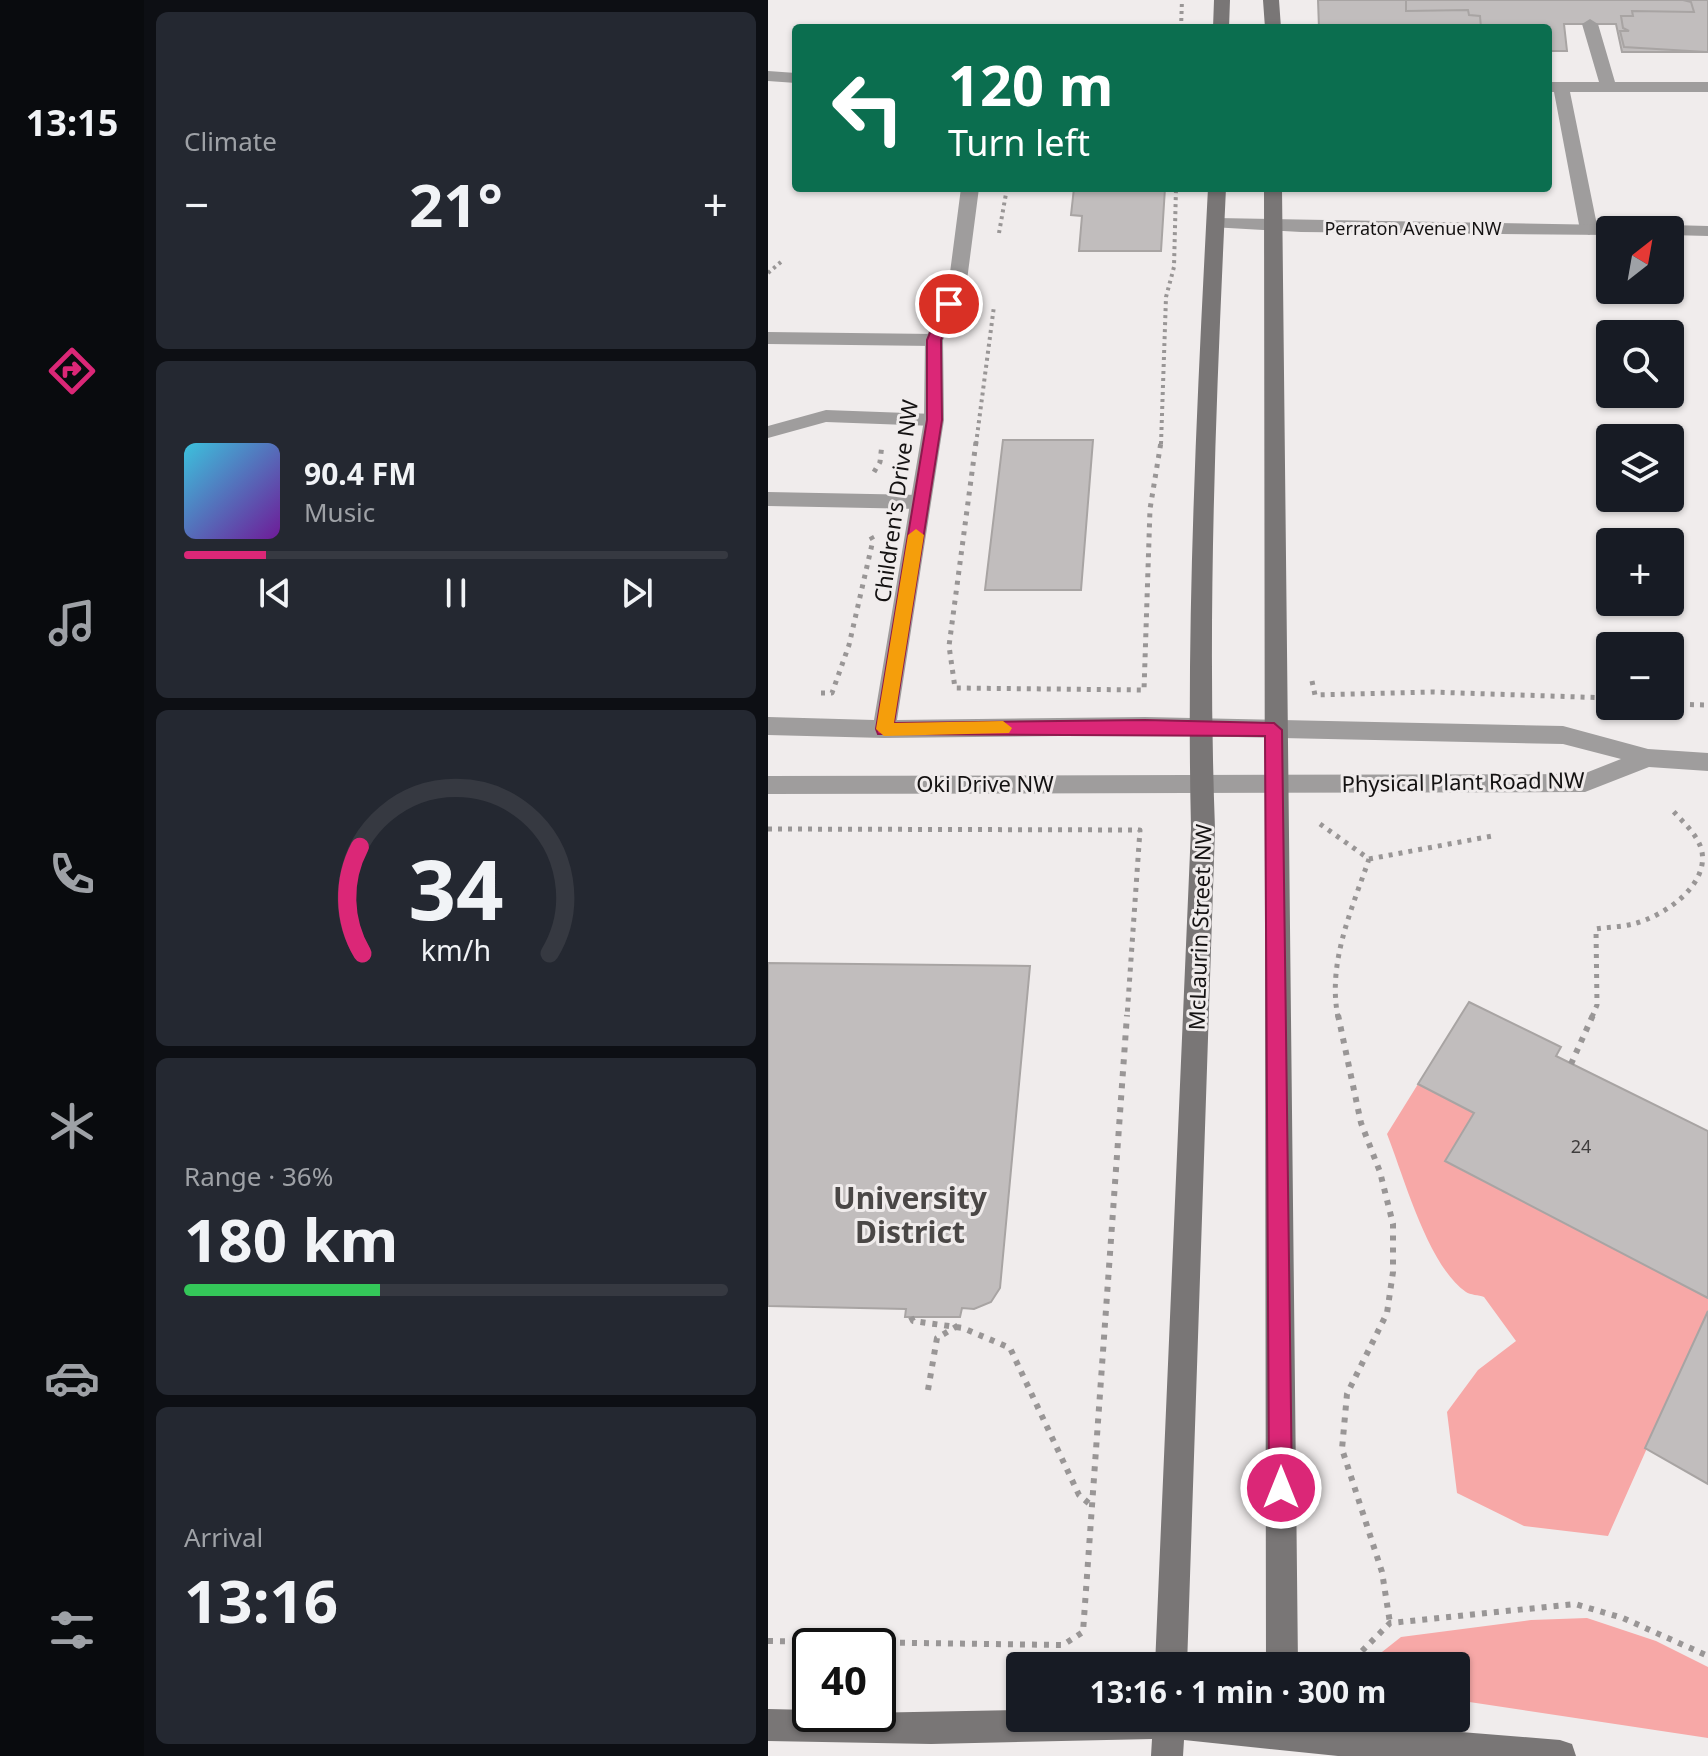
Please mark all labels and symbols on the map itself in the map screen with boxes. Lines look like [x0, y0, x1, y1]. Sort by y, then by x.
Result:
street label: Perraton Avenue NW [1324, 216, 1502, 240]
north arrow [1596, 216, 1684, 304]
pin [915, 270, 983, 338]
street label: Children's Drive NW [866, 397, 924, 604]
street label: Physical Plant Road NW [1341, 764, 1585, 798]
street label: Oki Drive NW [916, 768, 1054, 798]
street label: McLaurin Street NW [1180, 823, 1218, 1031]
house number: 24 [1571, 1134, 1591, 1158]
district label: University District [833, 1177, 988, 1252]
position arrow [1239, 1446, 1323, 1530]
speed limit sign: 40 [792, 1628, 896, 1732]

